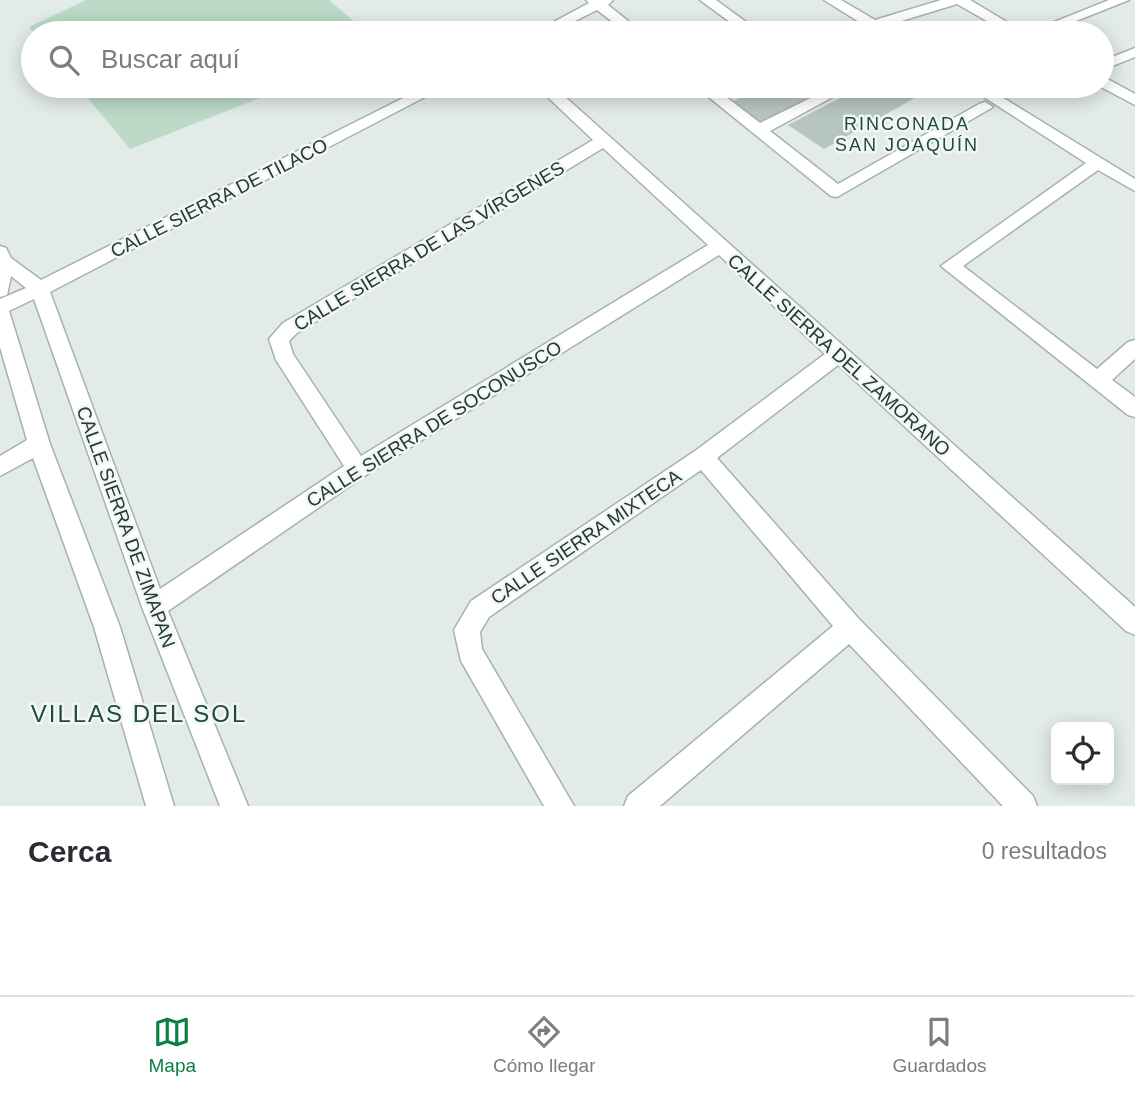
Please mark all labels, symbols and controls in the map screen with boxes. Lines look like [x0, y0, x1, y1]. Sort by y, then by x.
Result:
search box [21, 21, 1114, 98]
icon: search [45, 41, 83, 79]
text: Buscar aquí [101, 44, 240, 74]
district label: RINCONADA SAN JOAQUÍN [835, 114, 979, 155]
street label: CALLE SIERRA DE TILACO [107, 134, 331, 262]
street label: CALLE SIERRA DE LAS VÍRGENES [290, 157, 568, 335]
street label: CALLE SIERRA DEL ZAMORANO [724, 250, 954, 460]
street label: CALLE SIERRA DE SOCONUSCO [303, 336, 565, 512]
street label: CALLE SIERRA DE ZIMAPAN [72, 404, 180, 650]
street label: CALLE SIERRA MIXTECA [487, 465, 685, 609]
district label: VILLAS DEL SOL [31, 700, 247, 727]
map controls [1051, 722, 1114, 785]
button: locate [1051, 722, 1114, 785]
text: Cerca [28, 835, 111, 868]
text: 0 resultados [982, 838, 1107, 864]
tab: Mapa [149, 1013, 196, 1077]
tab: Cómo llegar [493, 1013, 595, 1077]
tab: Guardados [892, 1013, 986, 1077]

